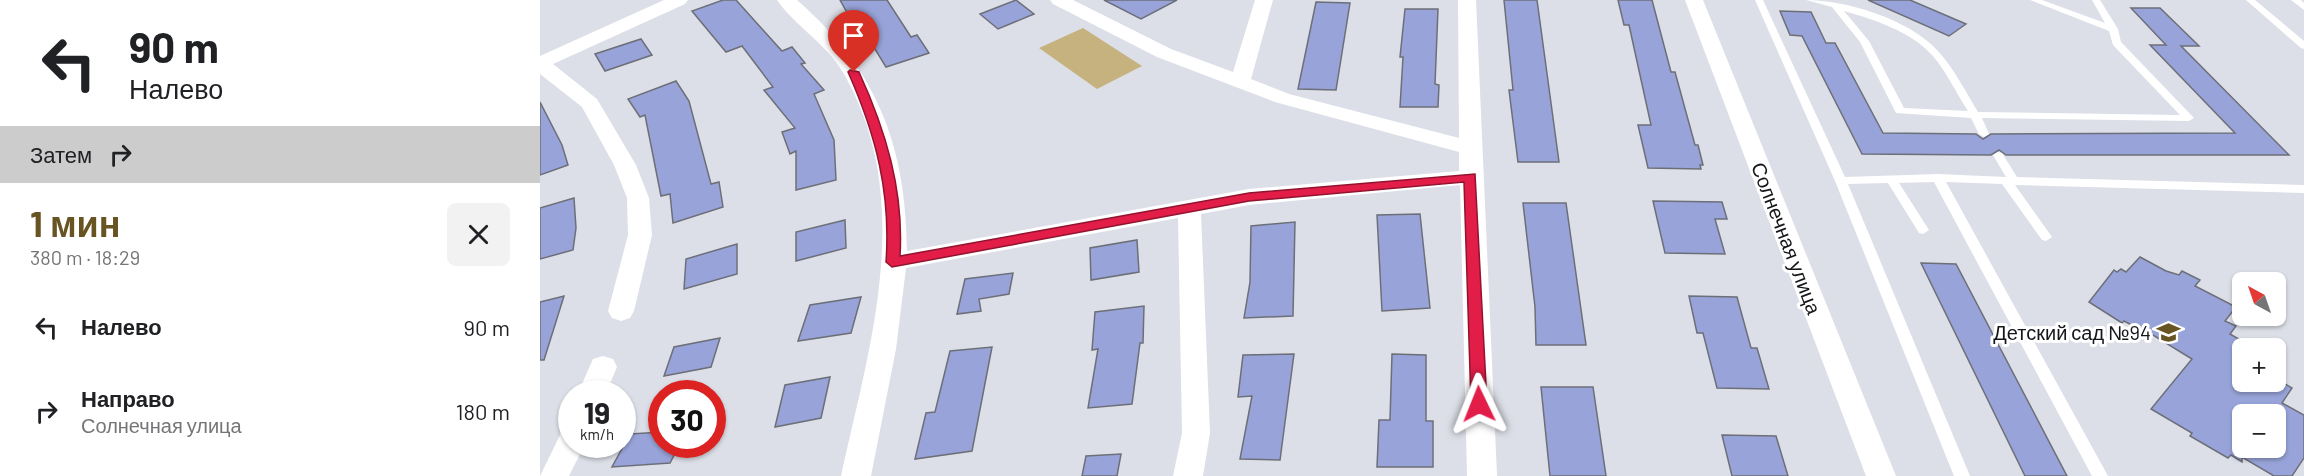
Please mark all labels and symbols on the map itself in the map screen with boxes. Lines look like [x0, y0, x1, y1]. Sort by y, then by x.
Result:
pin [828, 10, 879, 72]
street label: Солнечная улица [1747, 159, 1827, 318]
north arrow [2232, 272, 2286, 326]
school or university icon: Детский сад №94 [2156, 319, 2182, 345]
place label: Детский сад №94 [1993, 320, 2151, 344]
position arrow [1447, 372, 1511, 436]
speed limit sign: 30 [648, 380, 726, 458]

